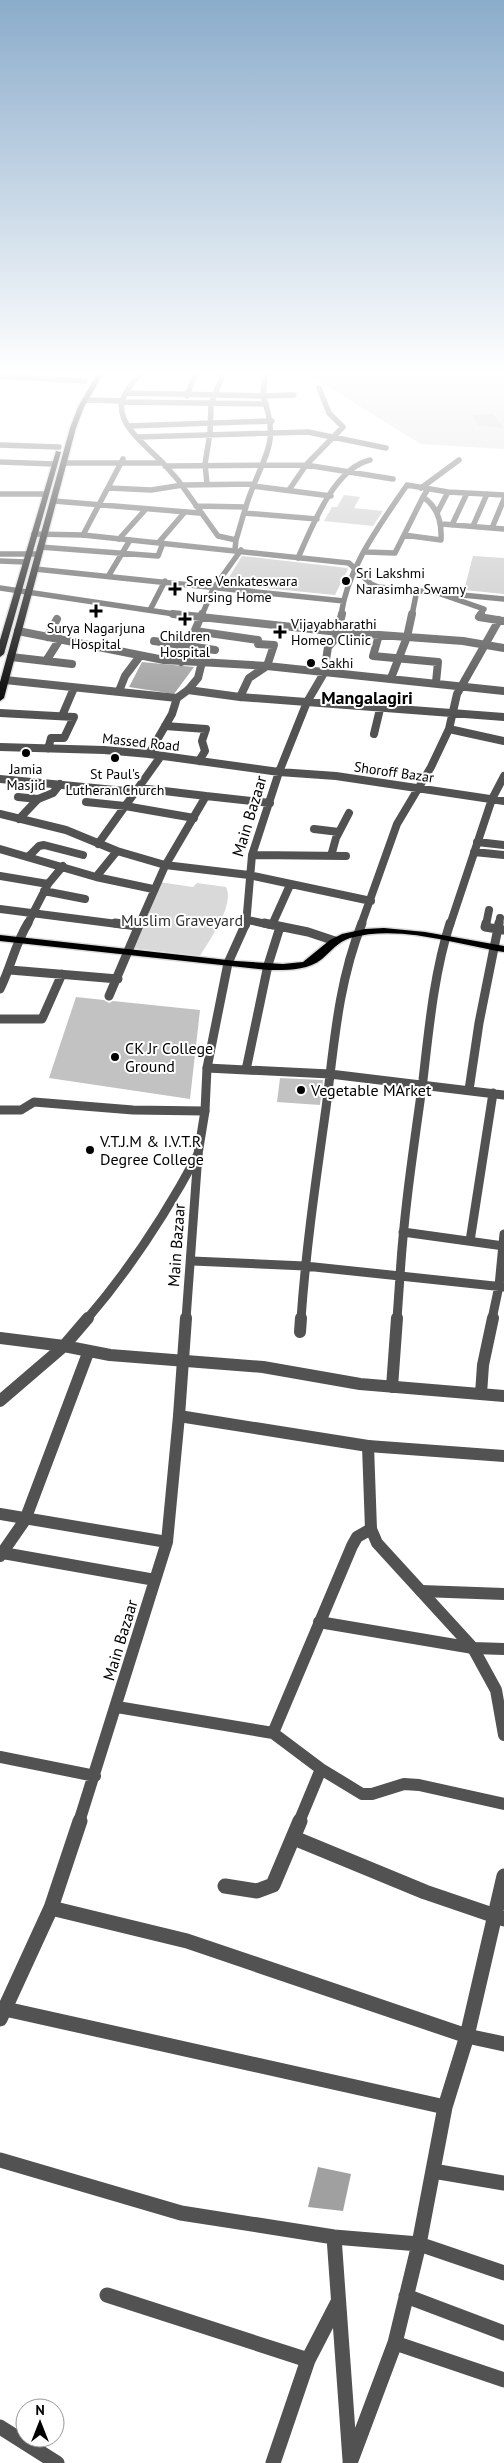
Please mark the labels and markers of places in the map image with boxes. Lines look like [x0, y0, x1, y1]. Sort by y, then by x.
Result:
place label: Sri Lakshmi Narasimha Swamy [356, 564, 466, 598]
place label: Sree Venkateswara Nursing Home [186, 572, 298, 606]
marker: Sri Lakshmi Narasimha Swamy [340, 575, 352, 587]
marker: Sree Venkateswara Nursing Home [168, 582, 182, 596]
marker: Surya Nagarjuna Hospital [89, 604, 103, 618]
marker: Children Hospital [178, 612, 192, 626]
place label: Vijayabharathi Homeo Clinic [290, 615, 377, 649]
place label: Surya Nagarjuna Hospital [47, 619, 145, 653]
marker: Vijayabharathi Homeo Clinic [273, 625, 287, 639]
place label: Children Hospital [160, 627, 210, 661]
place label: Sakhi [321, 654, 354, 672]
marker: Sakhi [305, 657, 317, 669]
marker: Jamia Masjid [20, 747, 32, 759]
marker: St Paul's Lutheran Church [109, 752, 121, 764]
place label: Jamia Masjid [7, 760, 45, 794]
place label: St Paul's Lutheran Church [65, 765, 165, 799]
place label: CK Jr College Ground [125, 1038, 213, 1076]
marker: CK Jr College Ground [109, 1051, 121, 1063]
place label: Vegetable MArket [310, 1080, 432, 1100]
marker: Vegetable MArket [295, 1084, 307, 1096]
place label: V.T.J.M & I.V.T.R Degree College [99, 1131, 204, 1169]
marker: V.T.J.M & I.V.T.R Degree College [84, 1144, 96, 1156]

